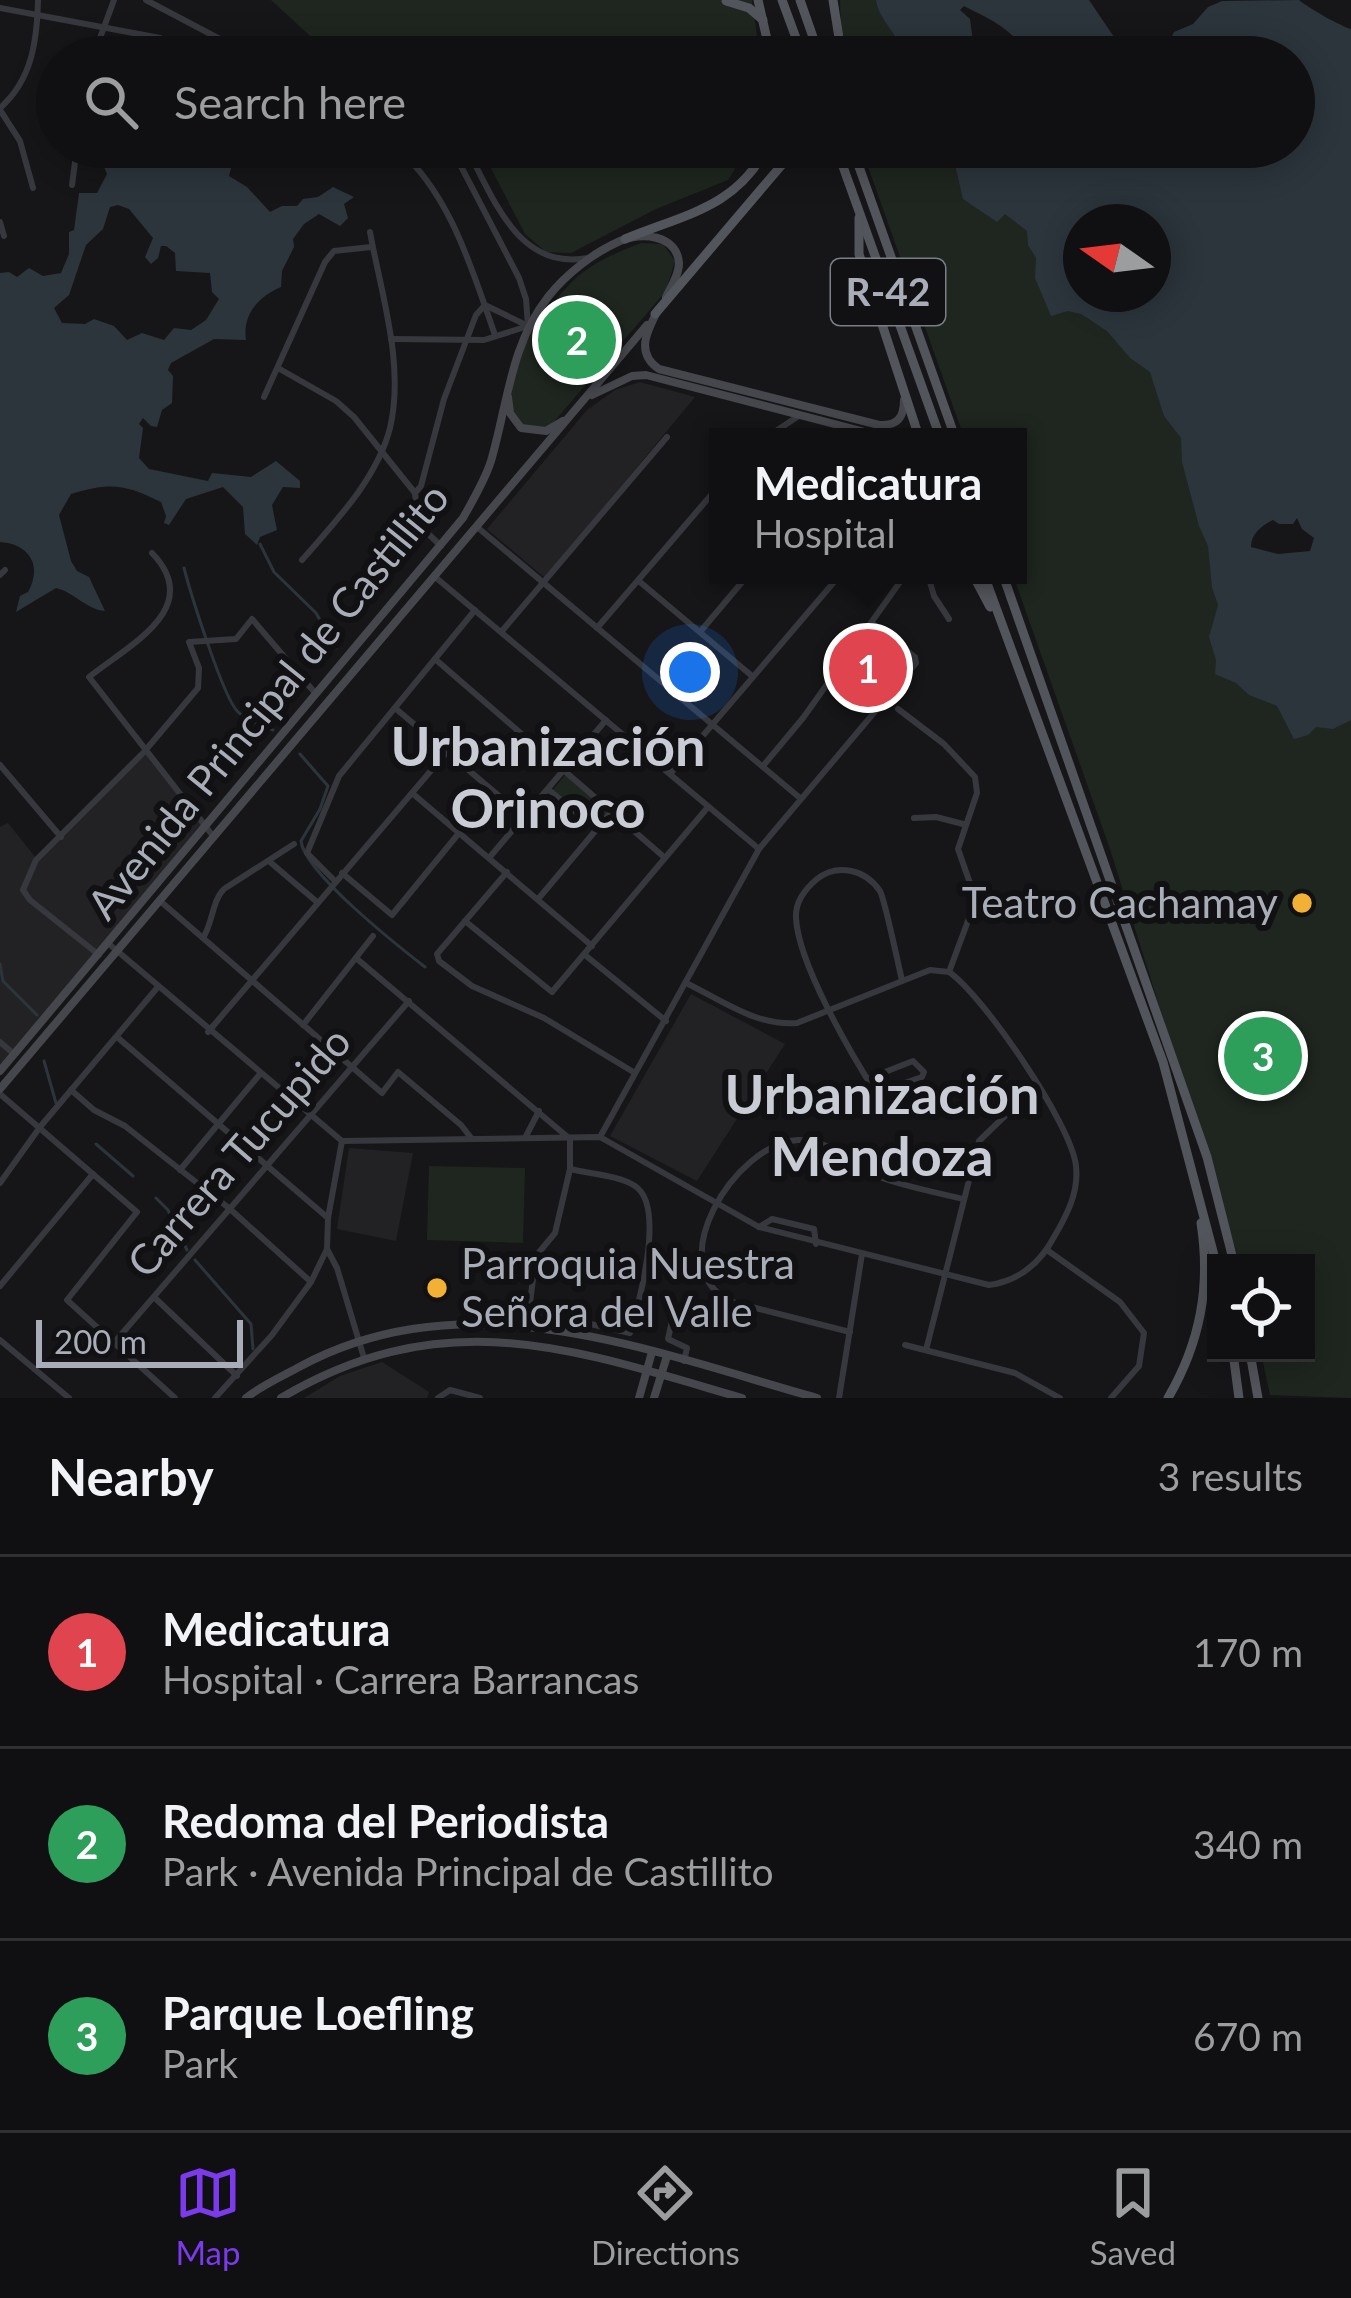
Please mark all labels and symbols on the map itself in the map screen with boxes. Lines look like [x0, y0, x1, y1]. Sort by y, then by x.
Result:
north arrow [1063, 204, 1171, 312]
road number: R-42 [831, 259, 945, 325]
pin: 2 [538, 295, 616, 385]
street label: Avenida Principal de Castillito [76, 473, 458, 928]
pin: 1 [829, 623, 907, 713]
your location [660, 642, 720, 702]
district label: Urbanización Orinoco [390, 713, 706, 840]
place label: Teatro Cachamay [962, 877, 1278, 927]
marker: Teatro Cachamay [1289, 890, 1315, 916]
pin: 3 [1224, 1011, 1302, 1101]
street label: Carrera Tucupido [116, 1016, 360, 1286]
district label: Urbanización Mendoza [724, 1061, 1040, 1188]
place label: Parroquia Nuestra Señora del Valle [461, 1238, 795, 1336]
marker: Parroquia Nuestra Señora del Valle [424, 1275, 450, 1301]
scale bar [36, 1314, 243, 1367]

